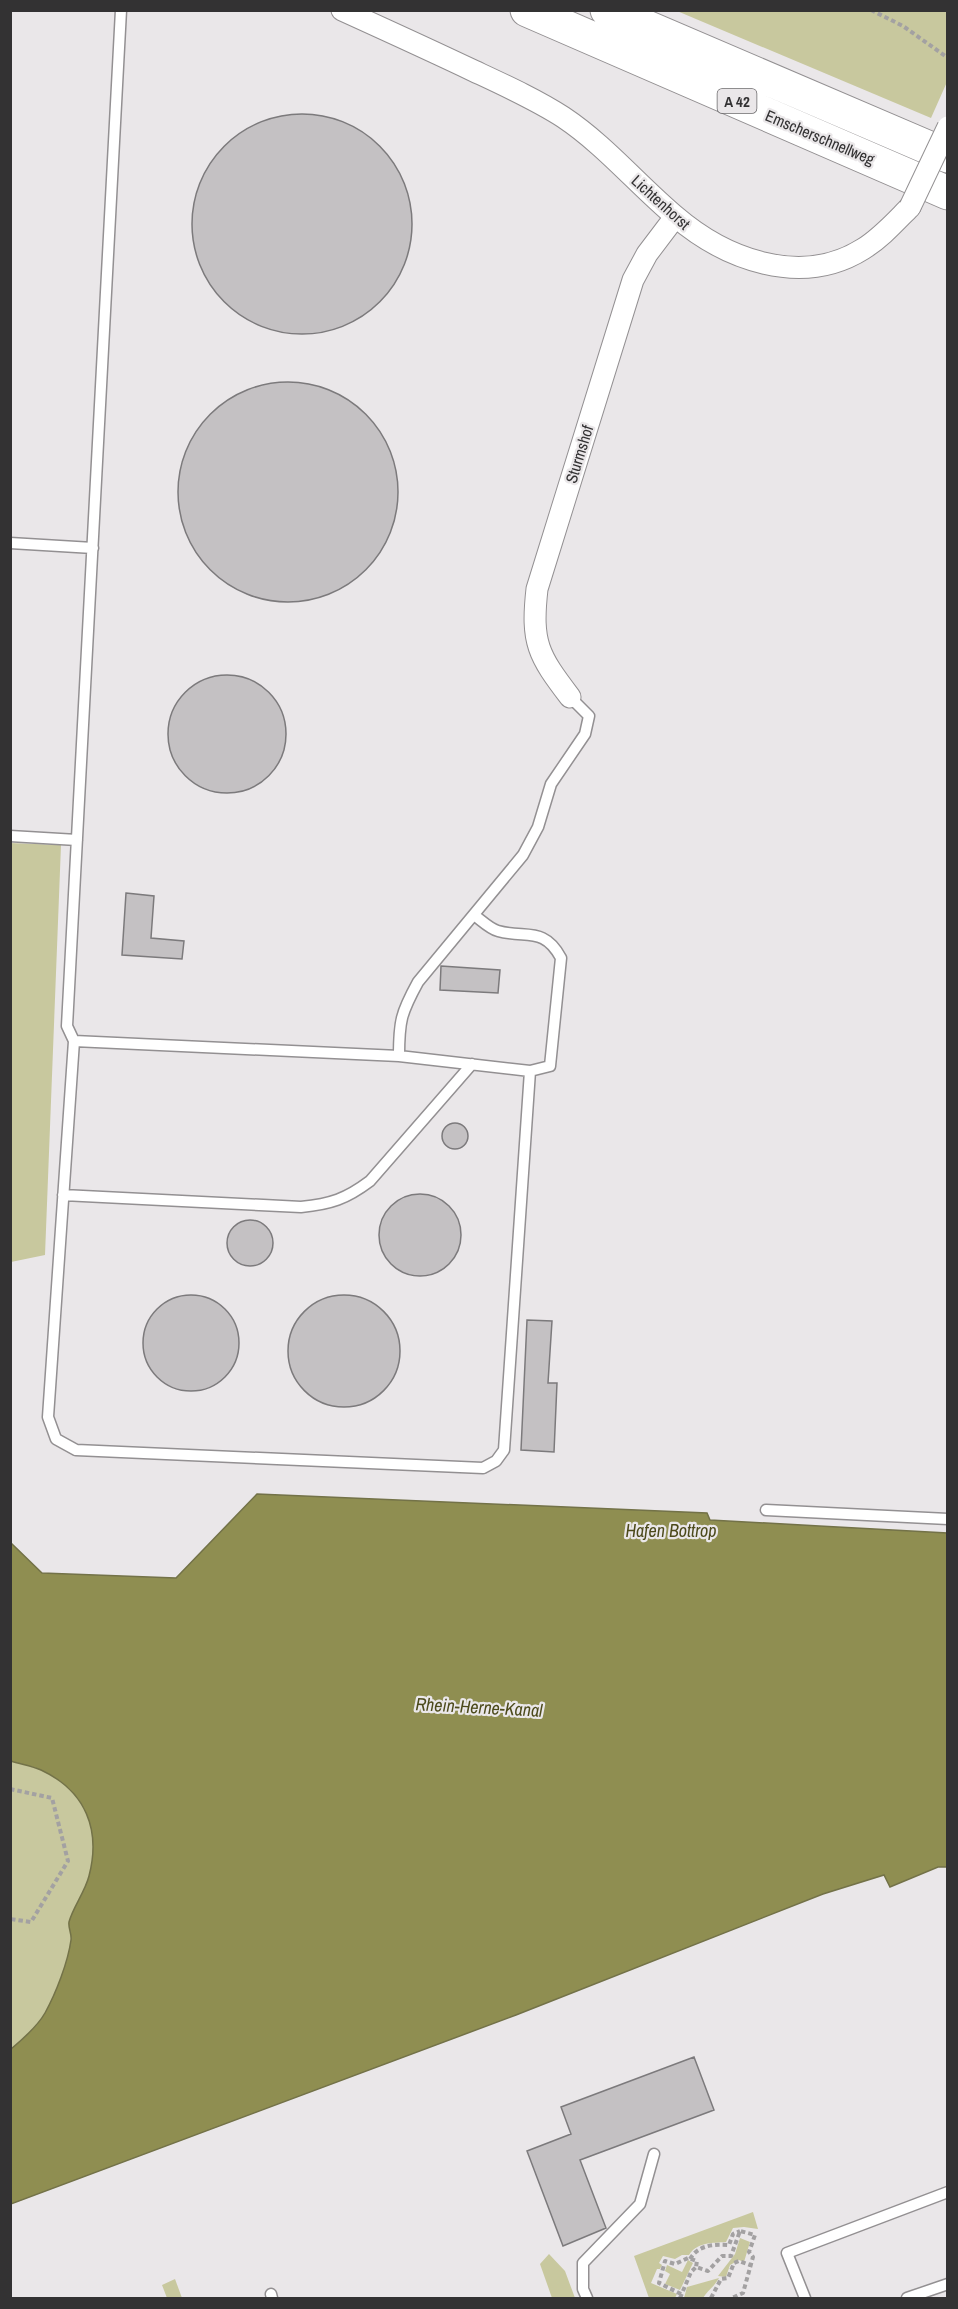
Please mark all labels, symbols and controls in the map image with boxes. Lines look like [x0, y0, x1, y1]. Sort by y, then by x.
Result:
road number: A 42 [718, 89, 756, 113]
street label: Emscherschnellweg [762, 104, 879, 170]
street label: Lichtenhorst [627, 170, 695, 235]
street label: Sturmshof [560, 422, 598, 486]
water label: Hafen Bottrop [625, 1518, 717, 1543]
water label: Rhein-Herne-Kanal [415, 1691, 544, 1723]

